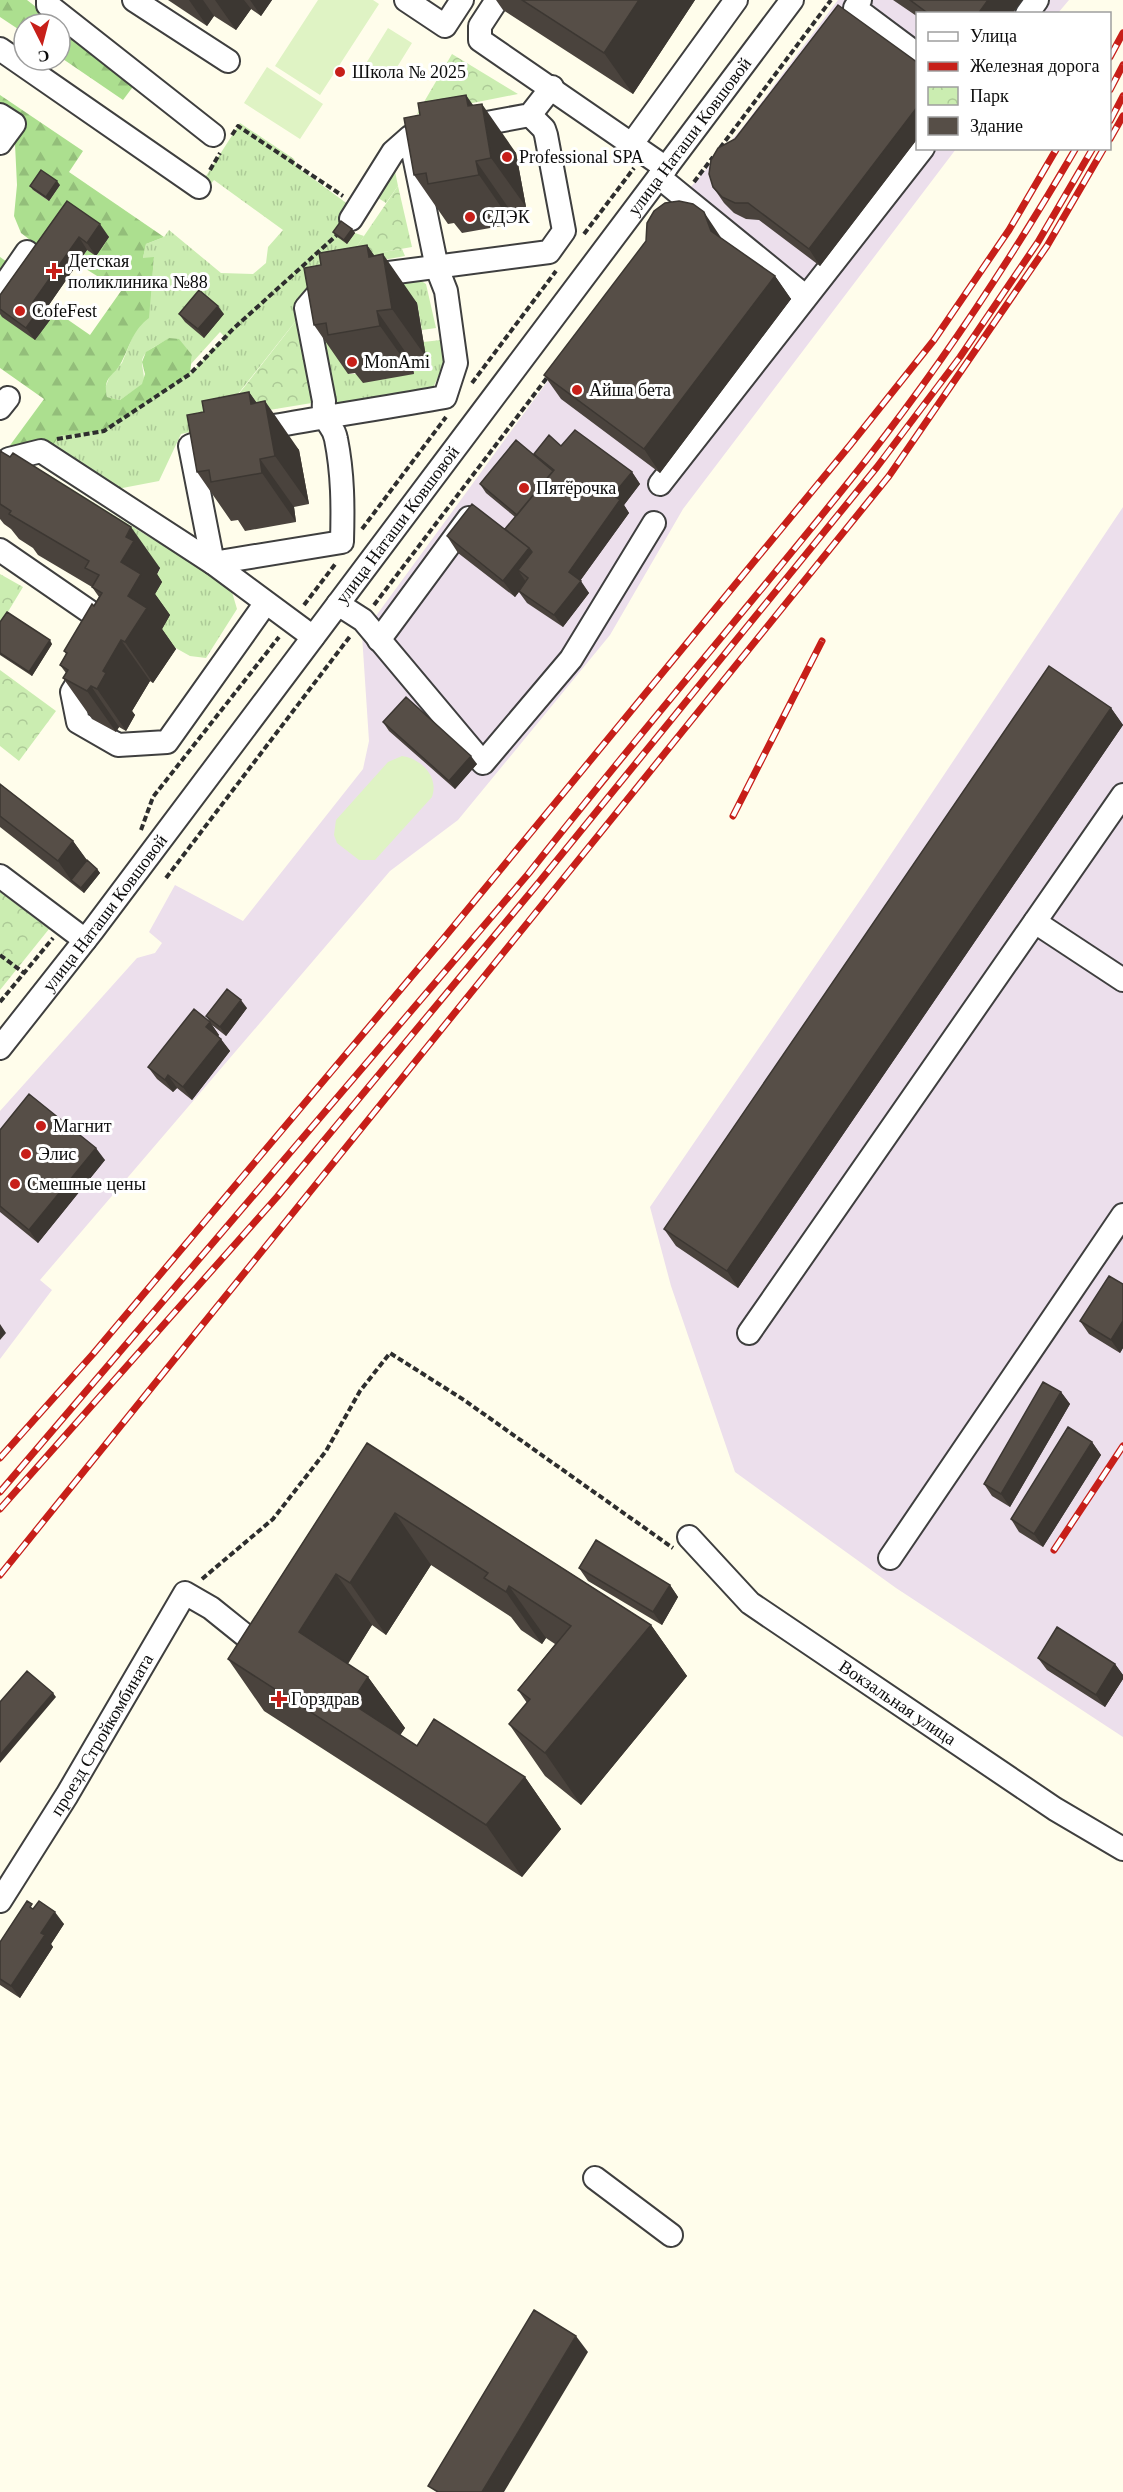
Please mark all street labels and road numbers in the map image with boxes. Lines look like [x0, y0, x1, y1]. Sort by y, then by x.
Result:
street label: улица Наташи Ковшовой [624, 53, 755, 219]
street label: улица Наташи Ковшовой [332, 442, 463, 608]
street label: улица Наташи Ковшовой [39, 830, 171, 995]
street label: проезд Стройкомбината [47, 1650, 157, 1819]
street label: Вокзальная улица [835, 1656, 960, 1749]

